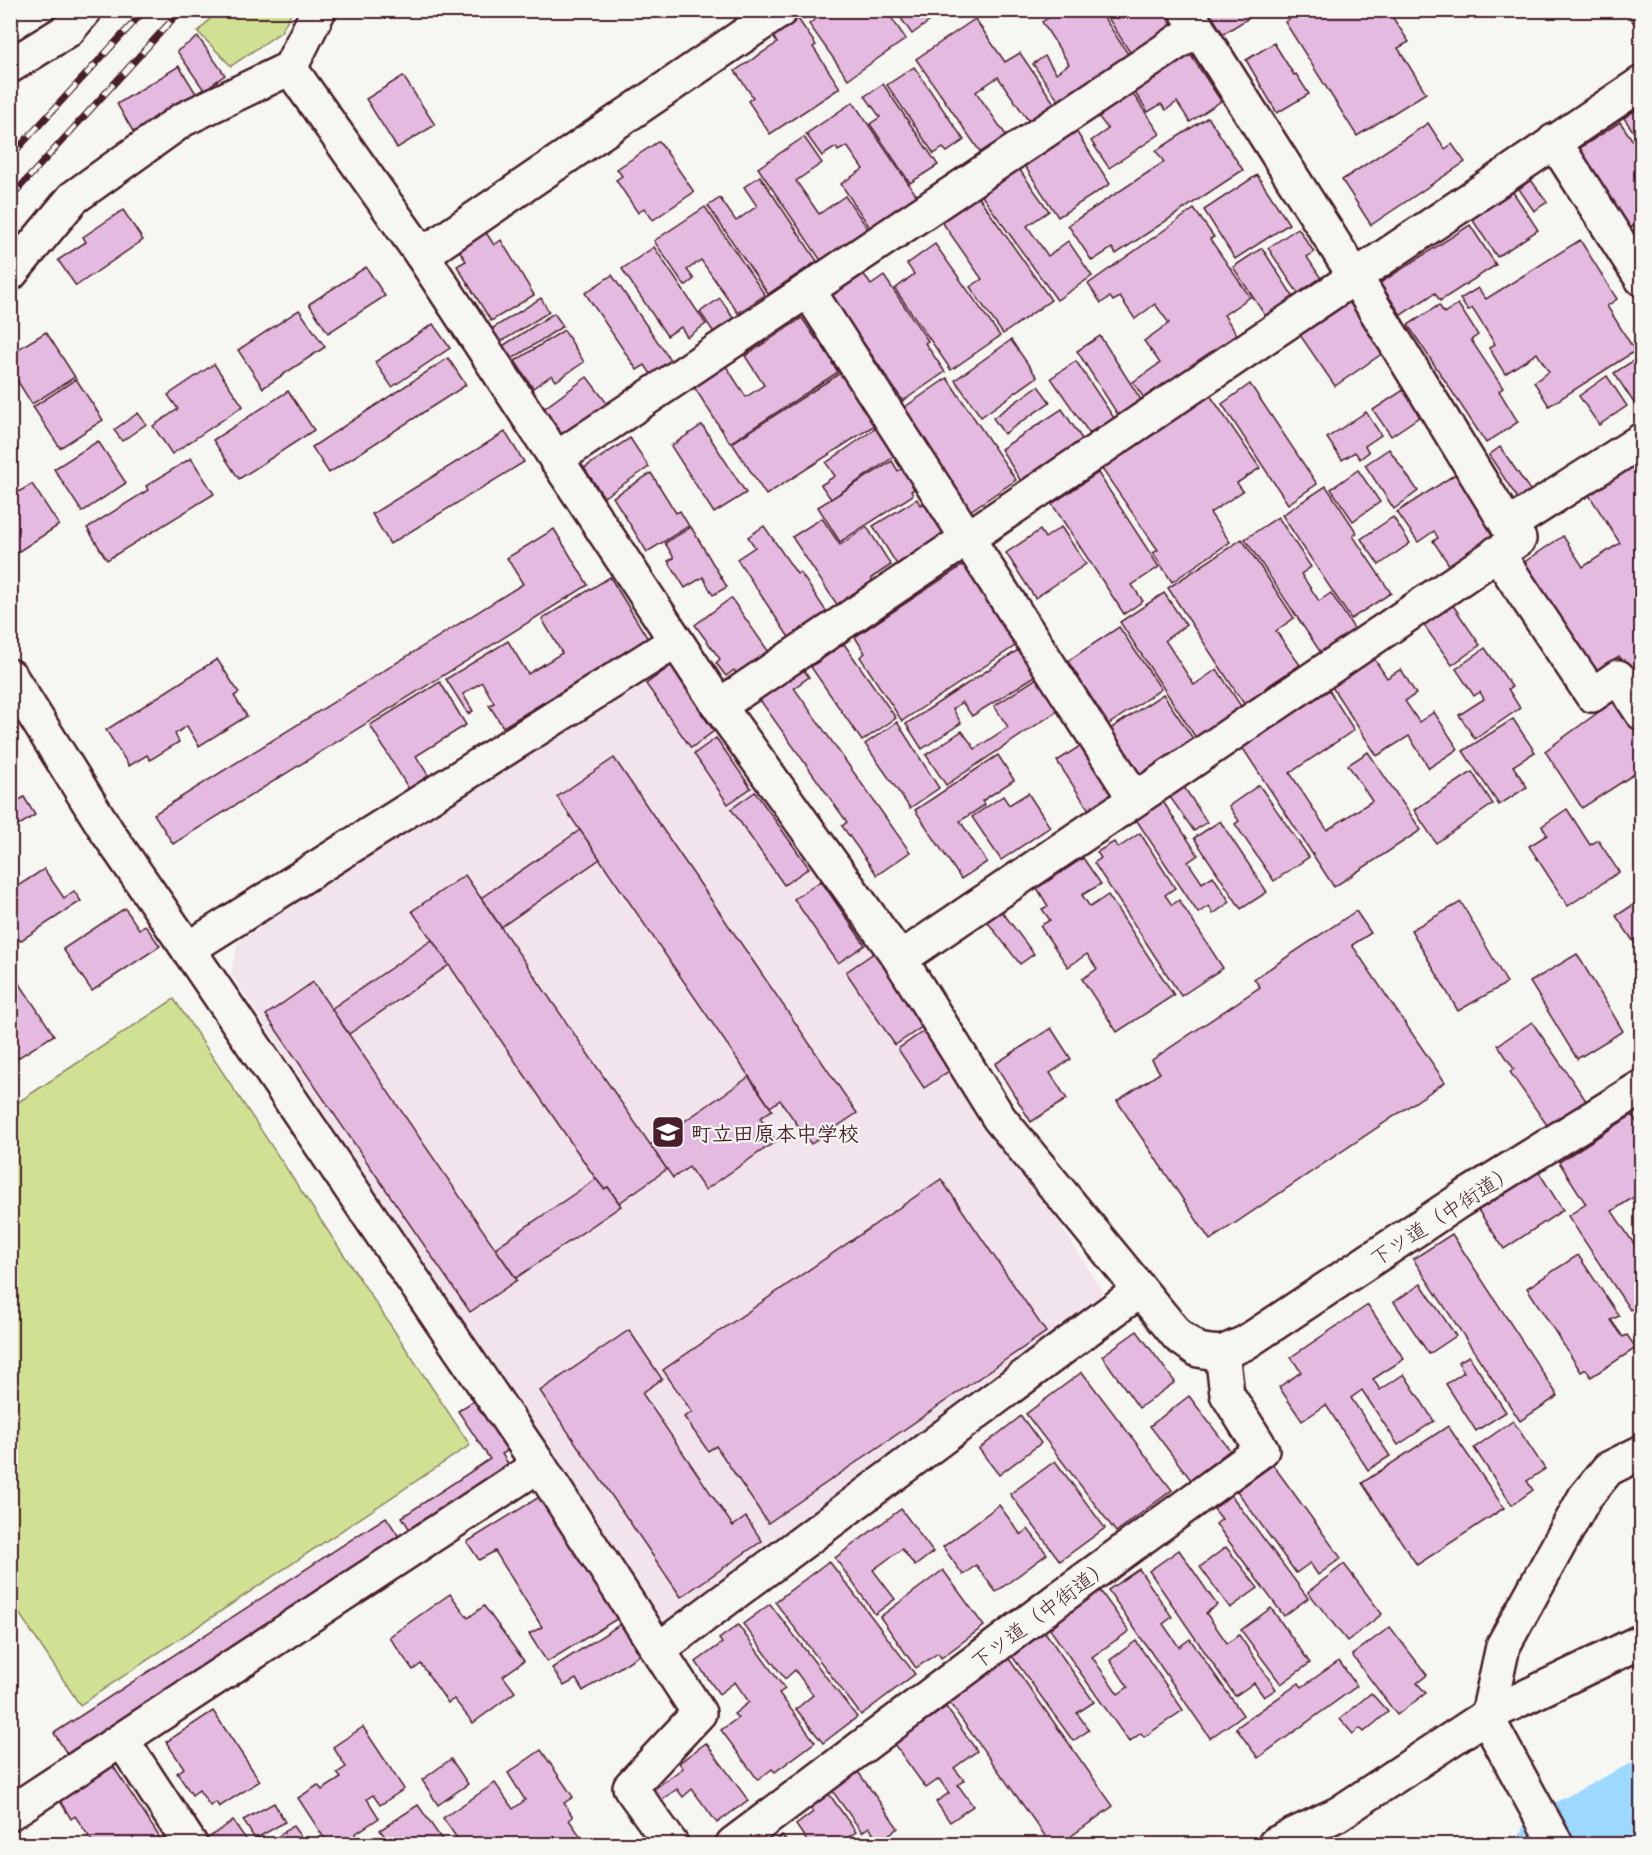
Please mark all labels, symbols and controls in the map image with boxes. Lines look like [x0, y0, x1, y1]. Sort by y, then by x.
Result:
school or university icon: 町立田原本中学校 [650, 1114, 686, 1150]
place label: 町立田原本中学校 [691, 1119, 859, 1146]
street label: 下ツ道（中街道） [1364, 1157, 1520, 1271]
street label: 下ツ道（中街道） [965, 1552, 1115, 1674]

